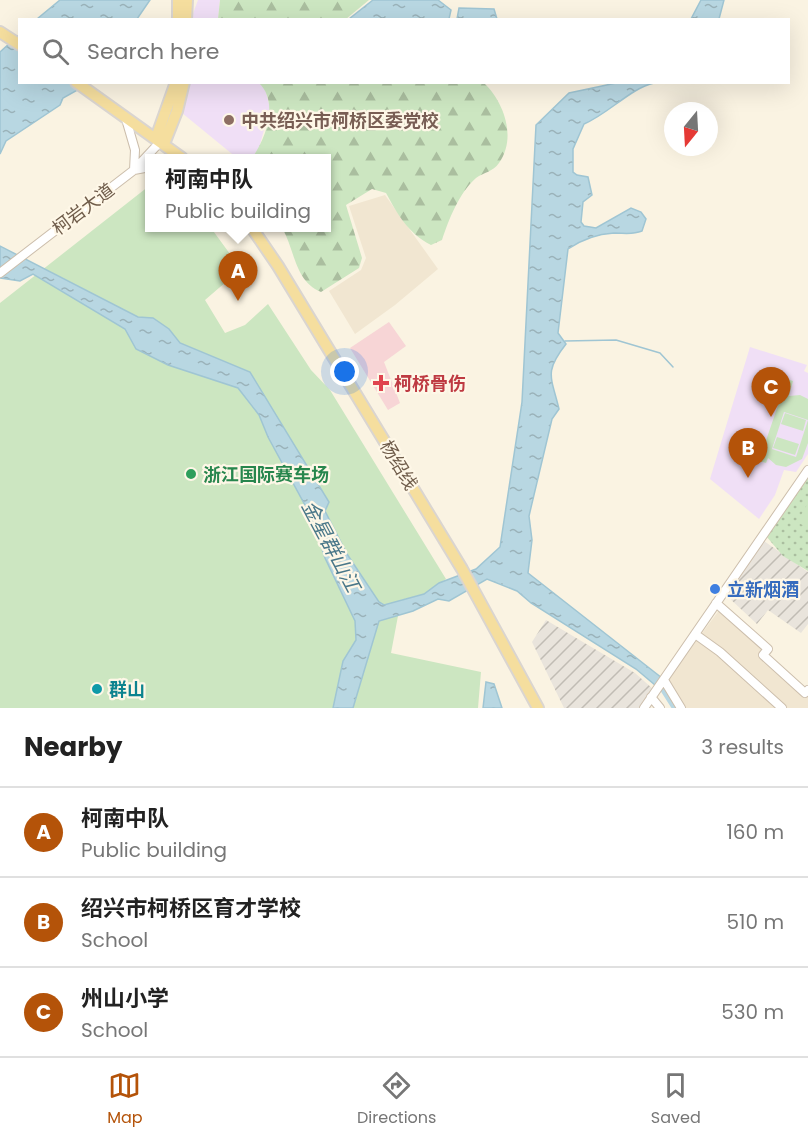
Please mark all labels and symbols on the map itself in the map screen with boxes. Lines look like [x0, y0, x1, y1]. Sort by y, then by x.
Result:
north arrow [664, 102, 718, 156]
place label: 中共绍兴市柯桥区委党校 [241, 108, 439, 133]
marker: 中共绍兴市柯桥区委党校 [222, 113, 236, 127]
street label: 柯岩大道 [47, 177, 119, 241]
pin: A [218, 252, 258, 301]
your location [330, 357, 359, 386]
pin: C [752, 368, 790, 417]
place label: 柯桥骨伤 [394, 371, 466, 396]
marker: 柯桥骨伤 [372, 374, 390, 392]
pin: B [728, 428, 768, 478]
street label: 杨绍线 [374, 435, 424, 495]
place label: 浙江国际赛车场 [203, 462, 329, 487]
marker: 浙江国际赛车场 [184, 467, 198, 481]
water label: 金星群山江 [295, 495, 368, 598]
place label: 立新烟酒 [727, 577, 799, 602]
marker: 立新烟酒 [708, 582, 722, 596]
place label: 群山 [109, 677, 145, 702]
marker: 群山 [90, 682, 104, 696]

